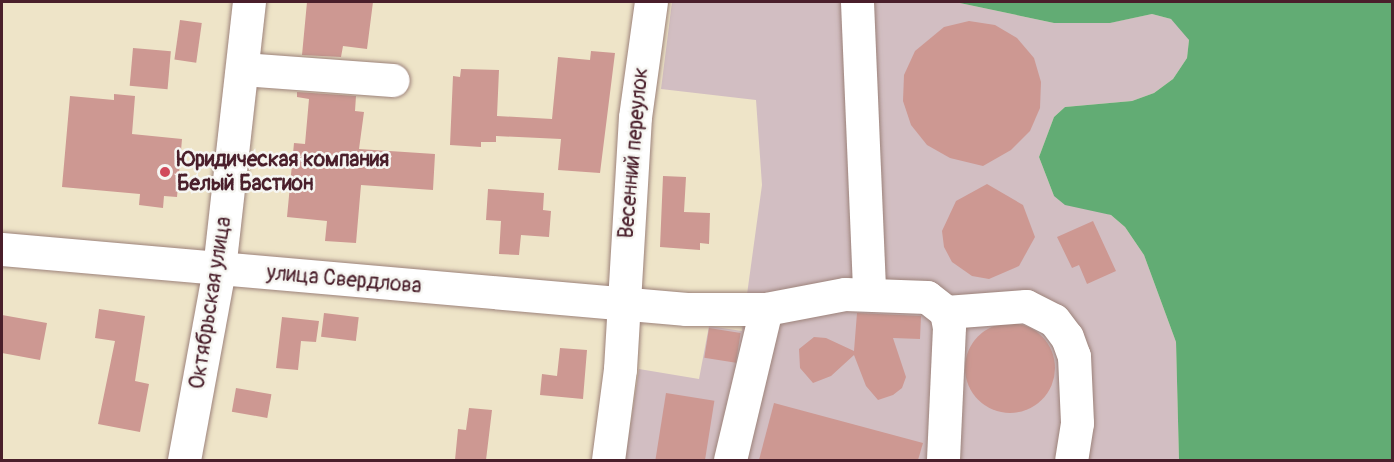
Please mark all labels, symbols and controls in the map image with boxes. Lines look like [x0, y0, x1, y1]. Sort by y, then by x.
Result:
street label: Весенний переулок [614, 66, 654, 240]
place label: Юридическая компания Белый Бастион [177, 147, 389, 197]
marker: Юридическая компания Белый Бастион [158, 165, 172, 179]
street label: Октябрьская улица [185, 215, 237, 391]
street label: улица Свердлова [265, 261, 423, 299]

